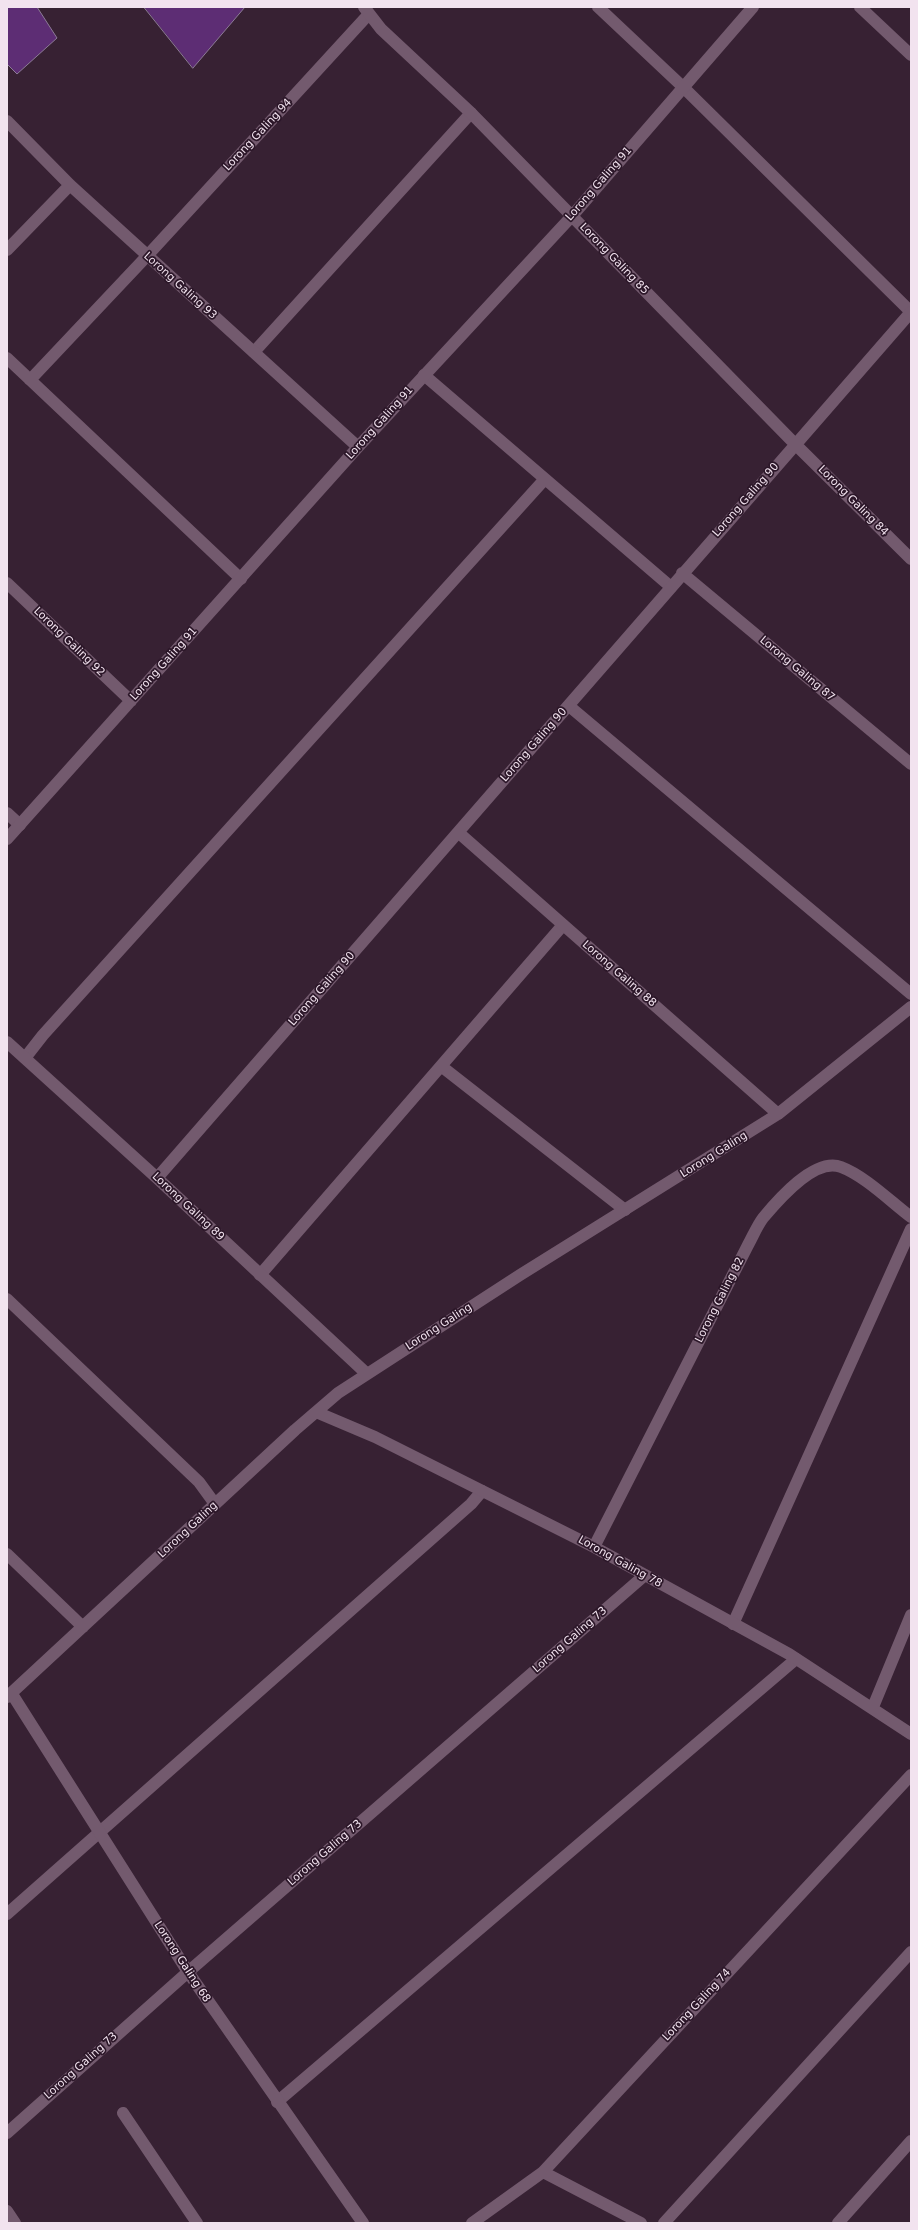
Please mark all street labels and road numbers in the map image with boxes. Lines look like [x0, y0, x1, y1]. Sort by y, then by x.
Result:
street label: Lorong Galing 94 [221, 96, 295, 174]
street label: Lorong Galing 91 [563, 144, 635, 224]
street label: Lorong Galing 85 [577, 221, 651, 297]
street label: Lorong Galing 93 [141, 250, 219, 322]
street label: Lorong Galing 91 [344, 384, 416, 462]
street label: Lorong Galing 90 [710, 460, 782, 540]
street label: Lorong Galing 84 [815, 463, 891, 539]
street label: Lorong Galing 92 [31, 605, 107, 679]
street label: Lorong Galing 91 [128, 625, 200, 703]
street label: Lorong Galing 87 [757, 634, 837, 704]
street label: Lorong Galing 90 [498, 705, 570, 785]
street label: Lorong Galing 88 [579, 938, 659, 1010]
street label: Lorong Galing 90 [286, 949, 358, 1029]
street label: Lorong Galing [678, 1129, 750, 1181]
street label: Lorong Galing 89 [149, 1170, 227, 1244]
street label: Lorong Galing 82 [693, 1255, 747, 1345]
street label: Lorong Galing [403, 1301, 475, 1353]
street label: Lorong Galing [156, 1499, 220, 1561]
street label: Lorong Galing 78 [576, 1533, 664, 1591]
street label: Lorong Galing 73 [530, 1604, 610, 1676]
street label: Lorong Galing 73 [285, 1817, 365, 1889]
street label: Lorong Galing 68 [151, 1919, 213, 2005]
street label: Lorong Galing 74 [660, 1966, 734, 2044]
street label: Lorong Galing 73 [42, 2030, 120, 2102]

